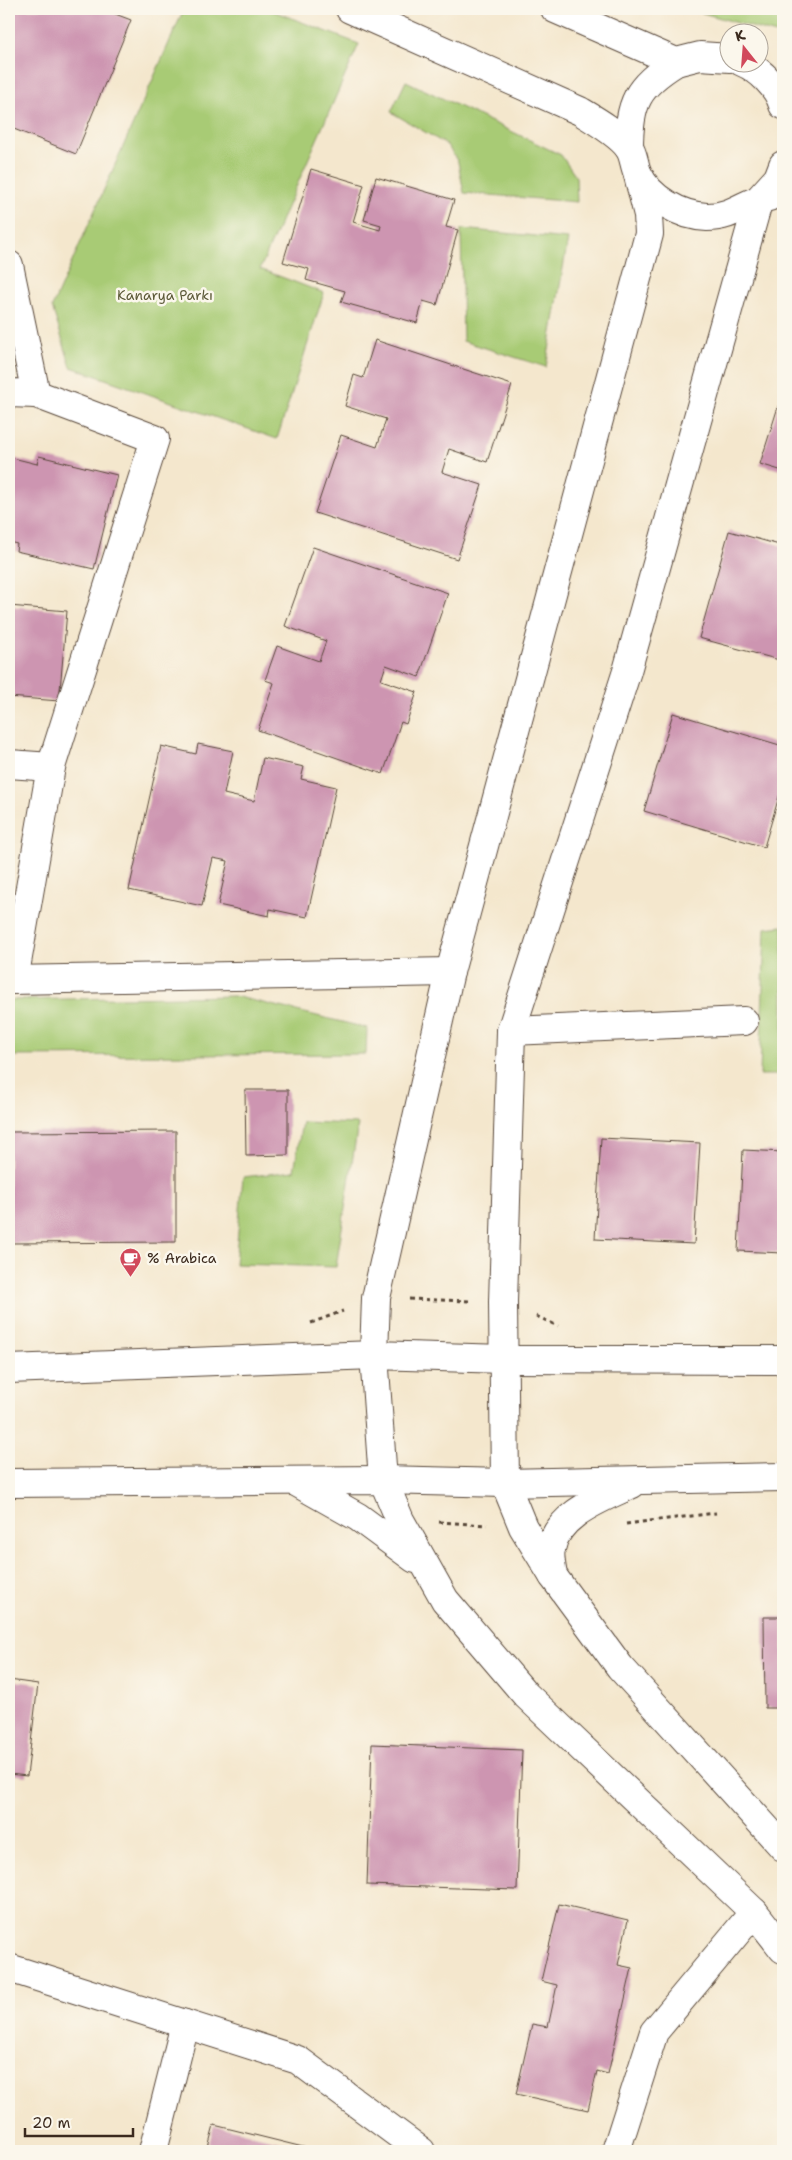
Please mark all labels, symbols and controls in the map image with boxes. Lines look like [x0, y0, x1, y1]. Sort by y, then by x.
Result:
north arrow [720, 22, 770, 72]
text: K [733, 25, 748, 46]
park label: Kanarya Parkı [117, 286, 213, 304]
cafe icon: % Arabica [119, 1246, 143, 1277]
place label: % Arabica [147, 1249, 217, 1267]
scale bar [25, 2105, 132, 2137]
text: 20 m [32, 2113, 71, 2133]

